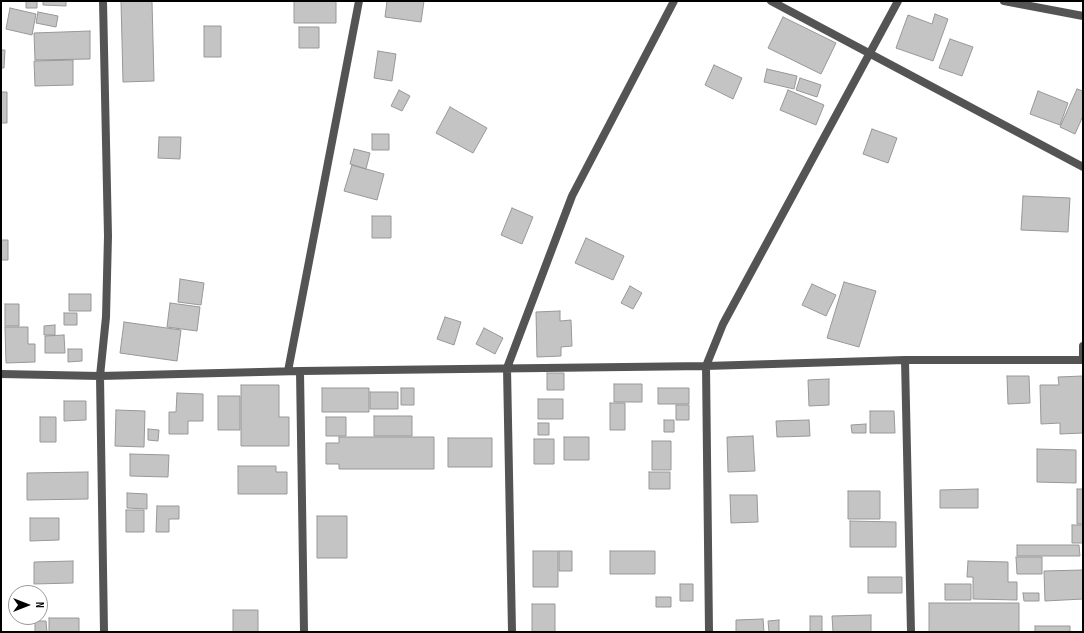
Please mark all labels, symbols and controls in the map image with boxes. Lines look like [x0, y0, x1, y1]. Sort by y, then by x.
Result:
north arrow [8, 585, 48, 625]
text: N [33, 602, 46, 608]

